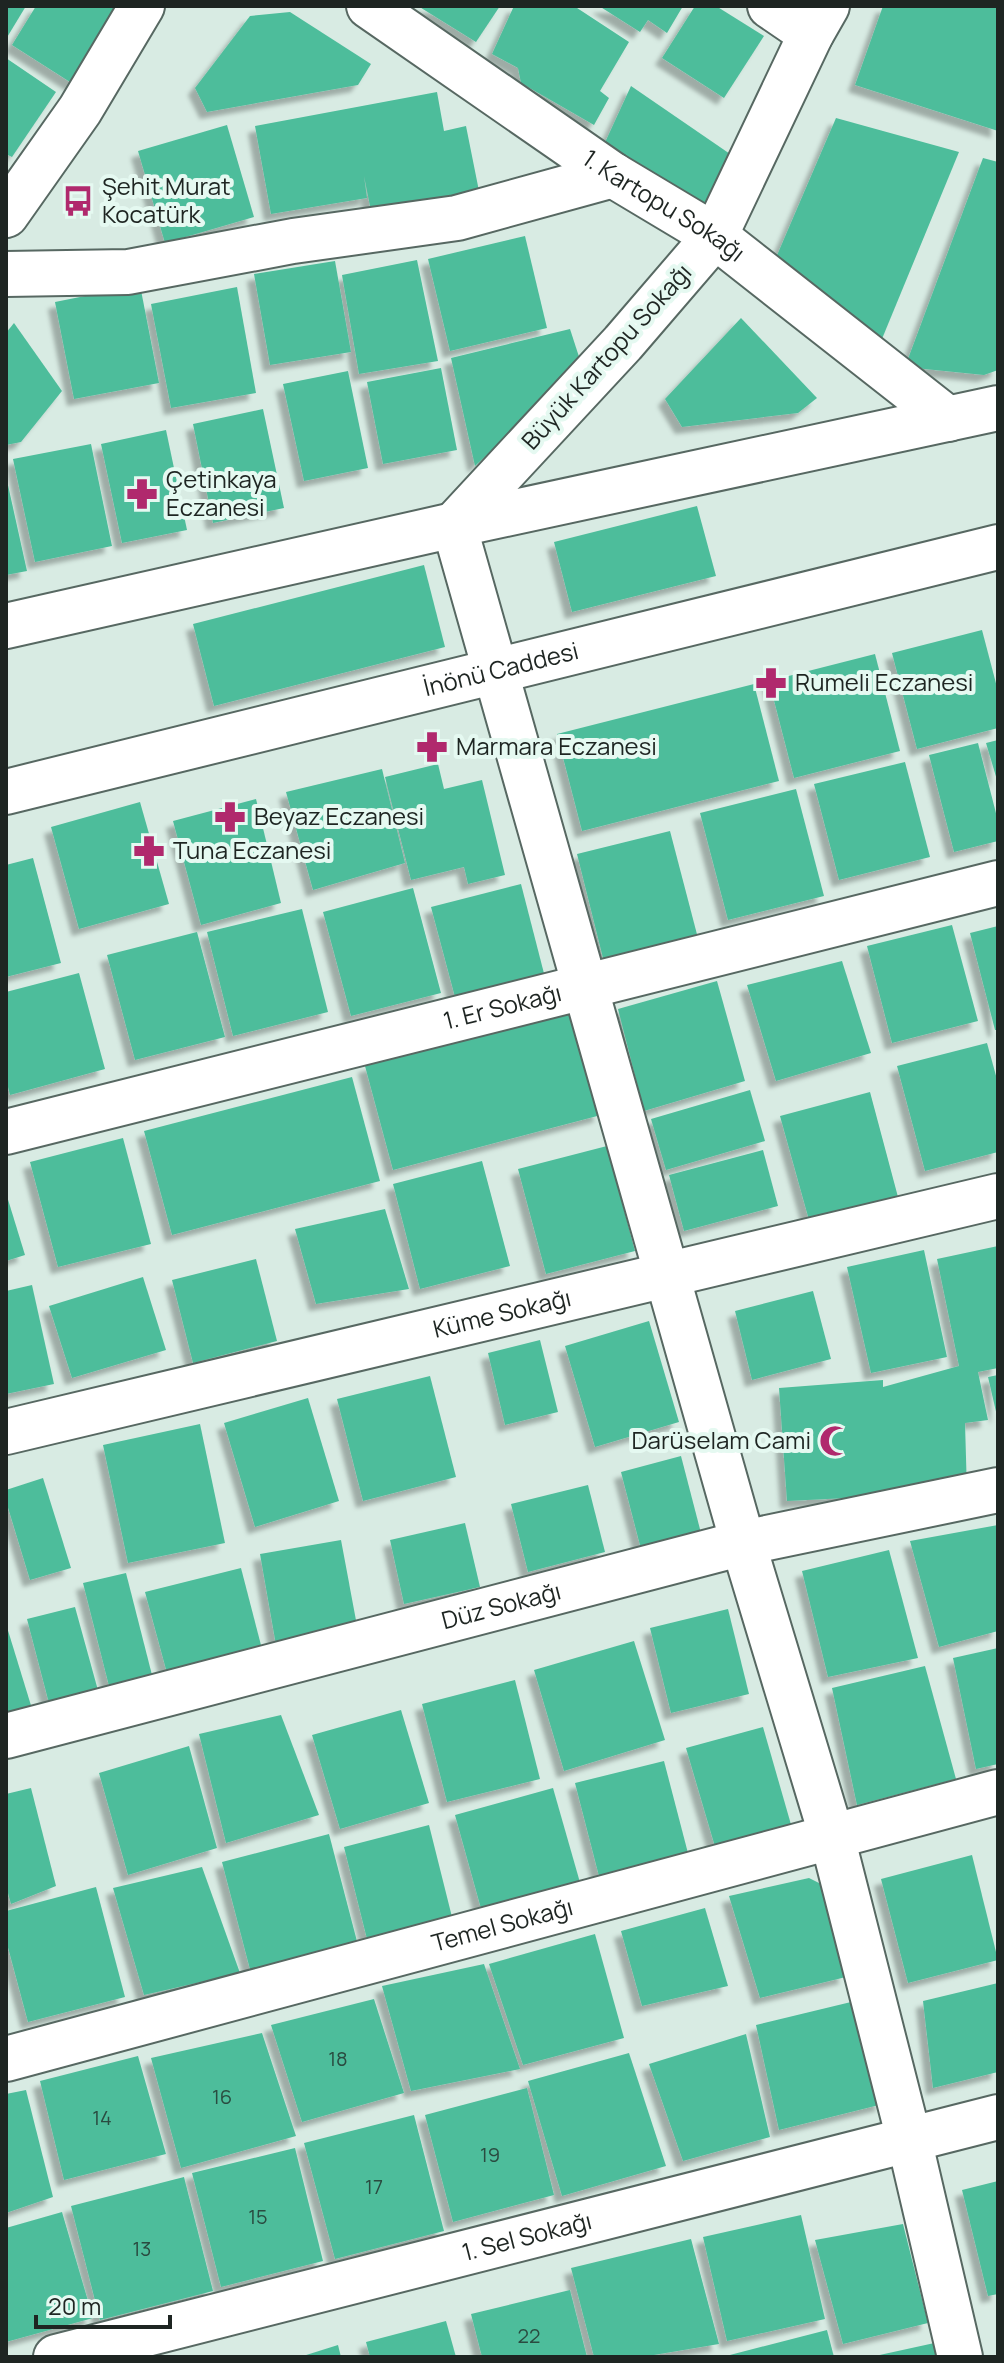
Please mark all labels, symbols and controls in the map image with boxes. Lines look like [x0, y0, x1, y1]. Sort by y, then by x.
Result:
street label: 1. Kartopu Sokağı [577, 141, 752, 268]
place label: Şehit Murat Kocatürk [102, 169, 231, 230]
bus stop icon: Şehit Murat Kocatürk [61, 184, 95, 218]
street label: Büyük Kartopu Sokağı [514, 256, 698, 456]
place label: Çetinkaya Eczanesi [166, 462, 277, 523]
pharmacy icon: Çetinkaya Eczanesi [125, 477, 159, 511]
street label: İnönü Caddesi [420, 633, 582, 703]
place label: Rumeli Eczanesi [795, 665, 973, 698]
pharmacy icon: Rumeli Eczanesi [754, 666, 788, 700]
place label: Marmara Eczanesi [456, 729, 657, 762]
pharmacy icon: Marmara Eczanesi [415, 730, 449, 764]
place label: Beyaz Eczanesi [254, 799, 424, 832]
pharmacy icon: Beyaz Eczanesi [213, 800, 247, 834]
place label: Tuna Eczanesi [173, 833, 331, 866]
pharmacy icon: Tuna Eczanesi [132, 834, 166, 868]
street label: 1. Er Sokağı [440, 975, 565, 1037]
street label: Küme Sokağı [429, 1280, 574, 1345]
place label: Darüselam Cami [631, 1423, 811, 1456]
mosque icon: Darüselam Cami [818, 1424, 852, 1458]
street label: Düz Sokağı [438, 1573, 564, 1636]
street label: Temel Sokağı [428, 1889, 576, 1959]
house number: 18 [328, 2045, 348, 2072]
house number: 16 [212, 2083, 232, 2110]
house number: 14 [92, 2104, 112, 2131]
house number: 19 [480, 2141, 500, 2168]
house number: 17 [365, 2173, 383, 2200]
house number: 15 [248, 2203, 268, 2230]
street label: 1. Sel Sokağı [458, 2203, 595, 2268]
house number: 13 [133, 2235, 151, 2262]
scale bar [36, 2279, 170, 2329]
text: 20 m [48, 2289, 101, 2322]
house number: 22 [518, 2322, 540, 2349]

